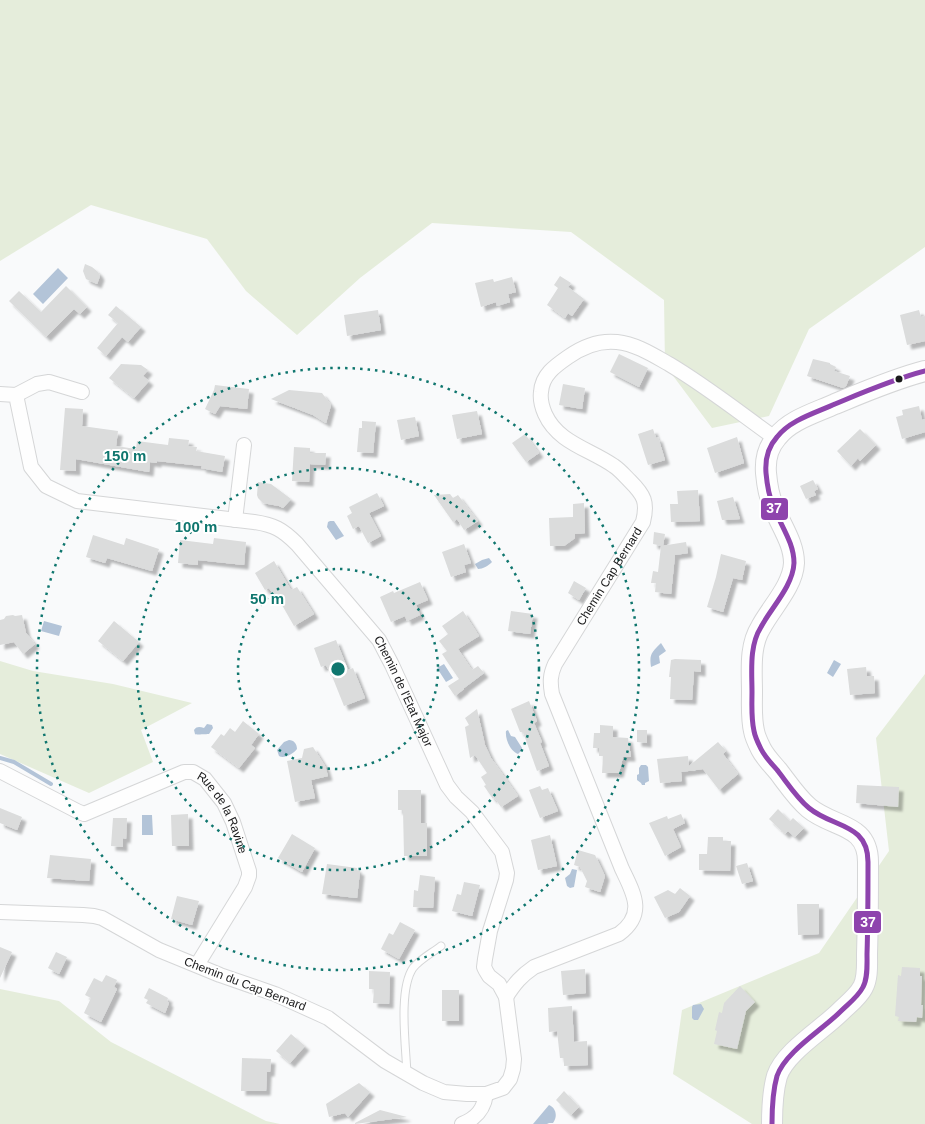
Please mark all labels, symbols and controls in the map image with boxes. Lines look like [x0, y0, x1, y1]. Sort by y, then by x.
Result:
unlabelled marker [894, 374, 904, 384]
text: 150 m [104, 447, 146, 464]
line badge: 37 [760, 497, 789, 521]
text: 37 [766, 500, 782, 516]
text: 100 m [175, 518, 217, 535]
street label: Chemin Cap Bernard [574, 525, 645, 628]
text: 50 m [250, 590, 284, 607]
street label: Chemin de l'Etat Major [371, 633, 436, 749]
centre of rings [329, 660, 347, 678]
street label: Rue de la Ravine [195, 769, 250, 856]
line badge: 37 [853, 910, 882, 934]
text: 37 [860, 914, 876, 930]
street label: Chemin du Cap Bernard [182, 954, 308, 1014]

